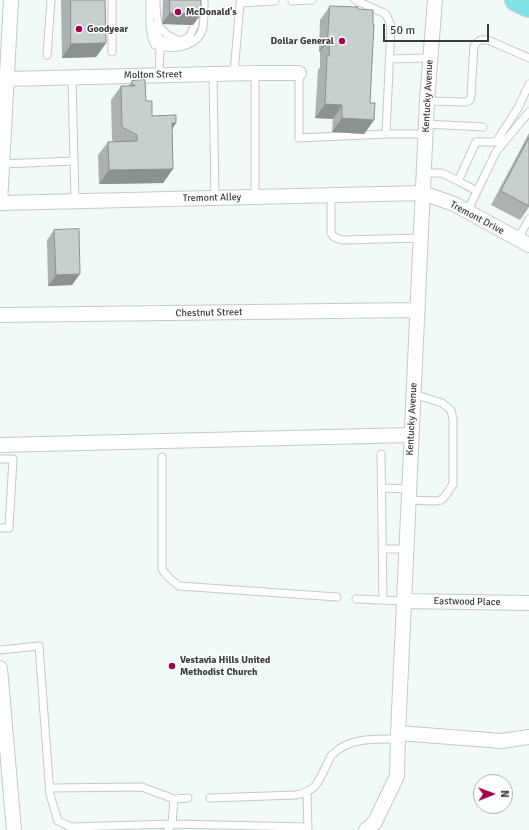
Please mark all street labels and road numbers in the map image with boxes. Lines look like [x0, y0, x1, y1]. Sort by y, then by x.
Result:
street label: Kentucky Avenue [420, 59, 436, 133]
street label: Molton Street [124, 68, 182, 82]
street label: Tremont Alley [183, 191, 241, 205]
street label: Tremont Drive [448, 199, 506, 237]
street label: Chestnut Street [175, 306, 243, 320]
street label: Kentucky Avenue [404, 382, 420, 456]
street label: Eastwood Place [433, 595, 501, 609]

